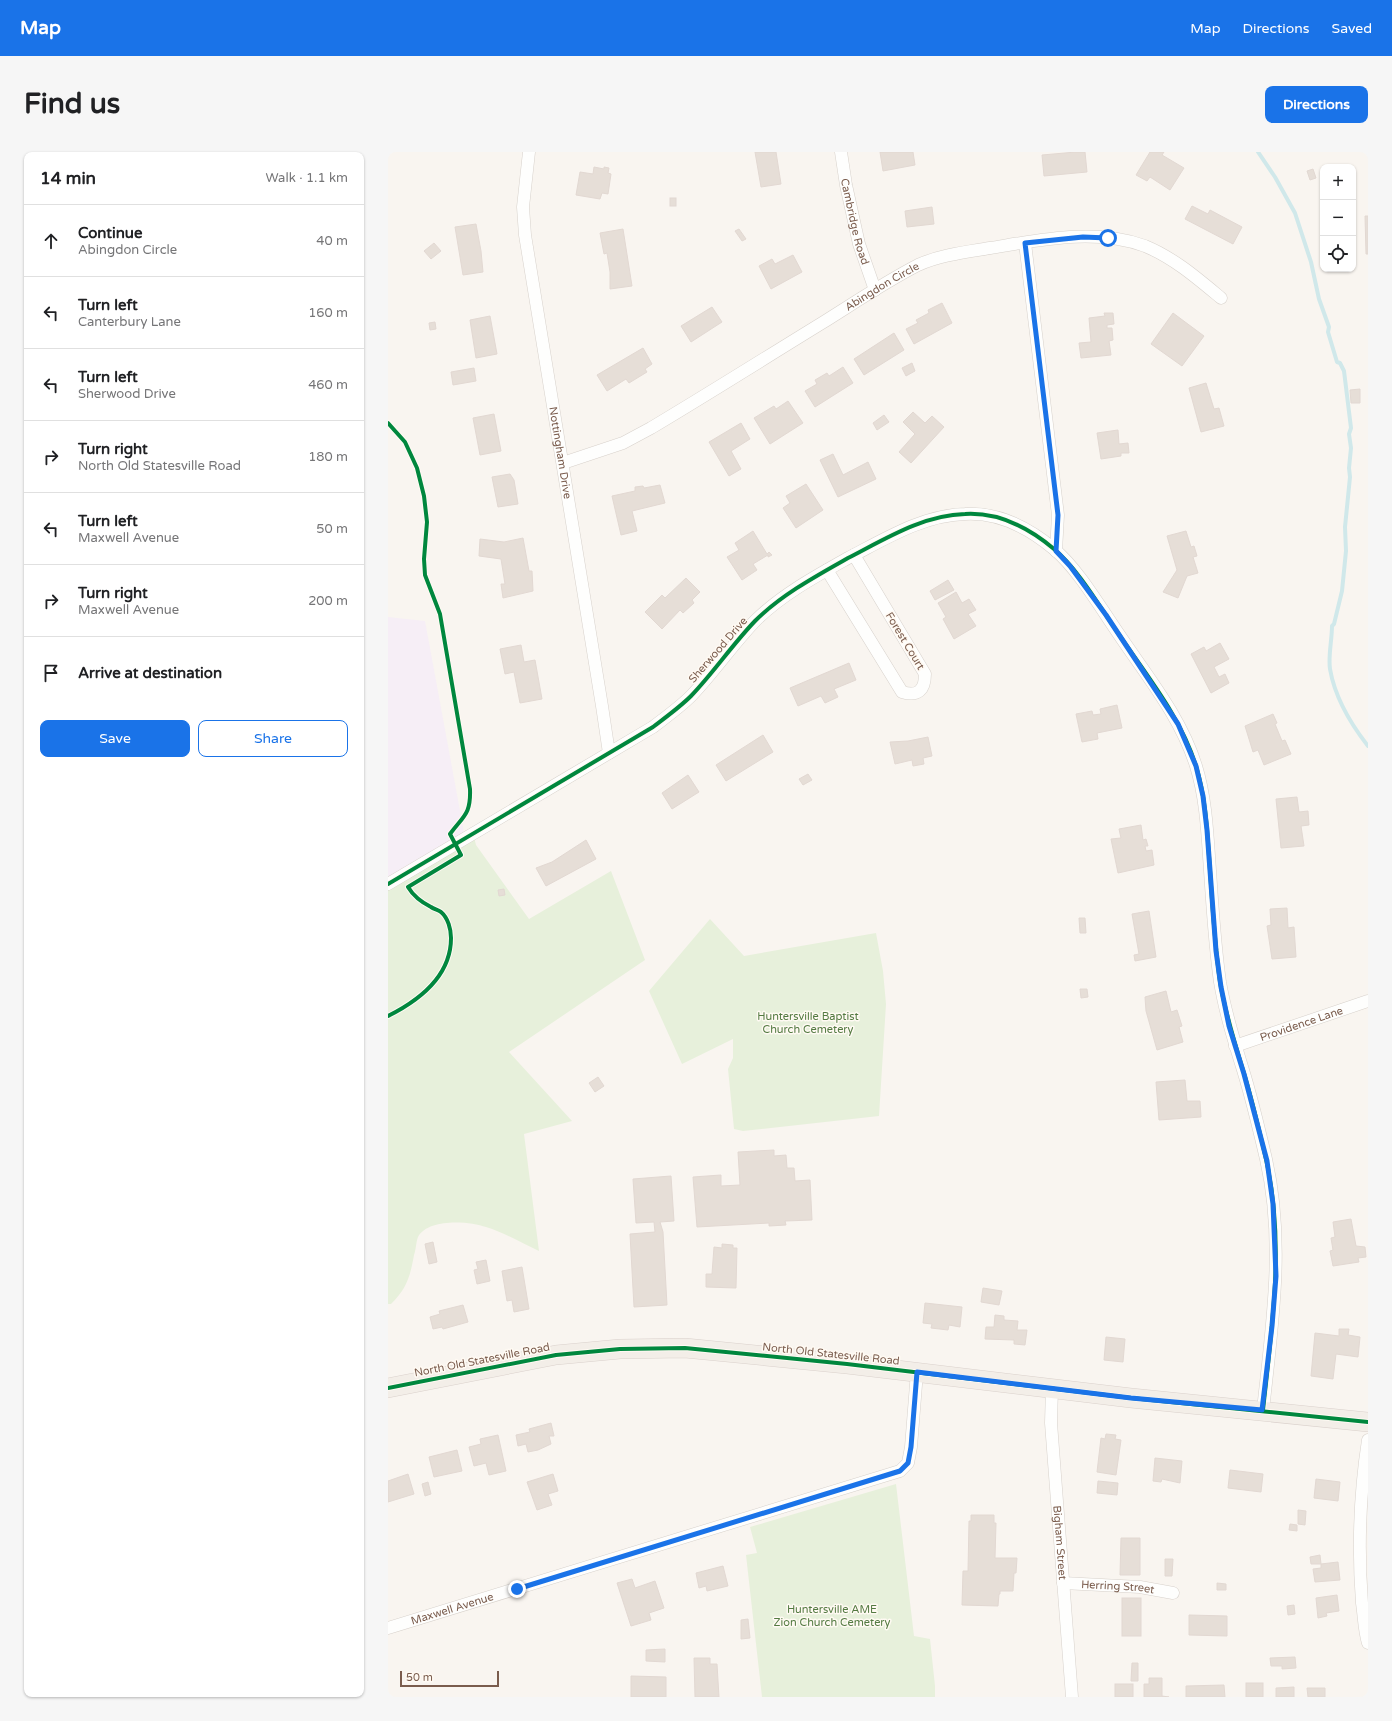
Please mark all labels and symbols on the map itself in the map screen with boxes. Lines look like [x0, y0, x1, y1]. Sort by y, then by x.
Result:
street label: Cambridge Road [839, 177, 872, 266]
route start [1099, 229, 1117, 247]
street label: Abingdon Circle [842, 259, 921, 313]
street label: Nottingham Drive [547, 406, 575, 500]
street label: Forest Court [883, 610, 927, 672]
street label: Sherwood Drive [686, 615, 750, 685]
street label: Providence Lane [1258, 1003, 1345, 1044]
park label: Huntersville Baptist Church Cemetery [757, 1010, 859, 1036]
street label: North Old Statesville Road [413, 1340, 551, 1380]
street label: North Old Statesville Road [762, 1340, 900, 1368]
street label: Bigham Street [1051, 1505, 1070, 1580]
street label: Herring Street [1081, 1577, 1156, 1596]
route end [508, 1580, 526, 1598]
street label: Maxwell Avenue [409, 1590, 495, 1627]
park label: Huntersville AME Zion Church Cemetery [774, 1603, 891, 1629]
scale bar [400, 1669, 499, 1688]

